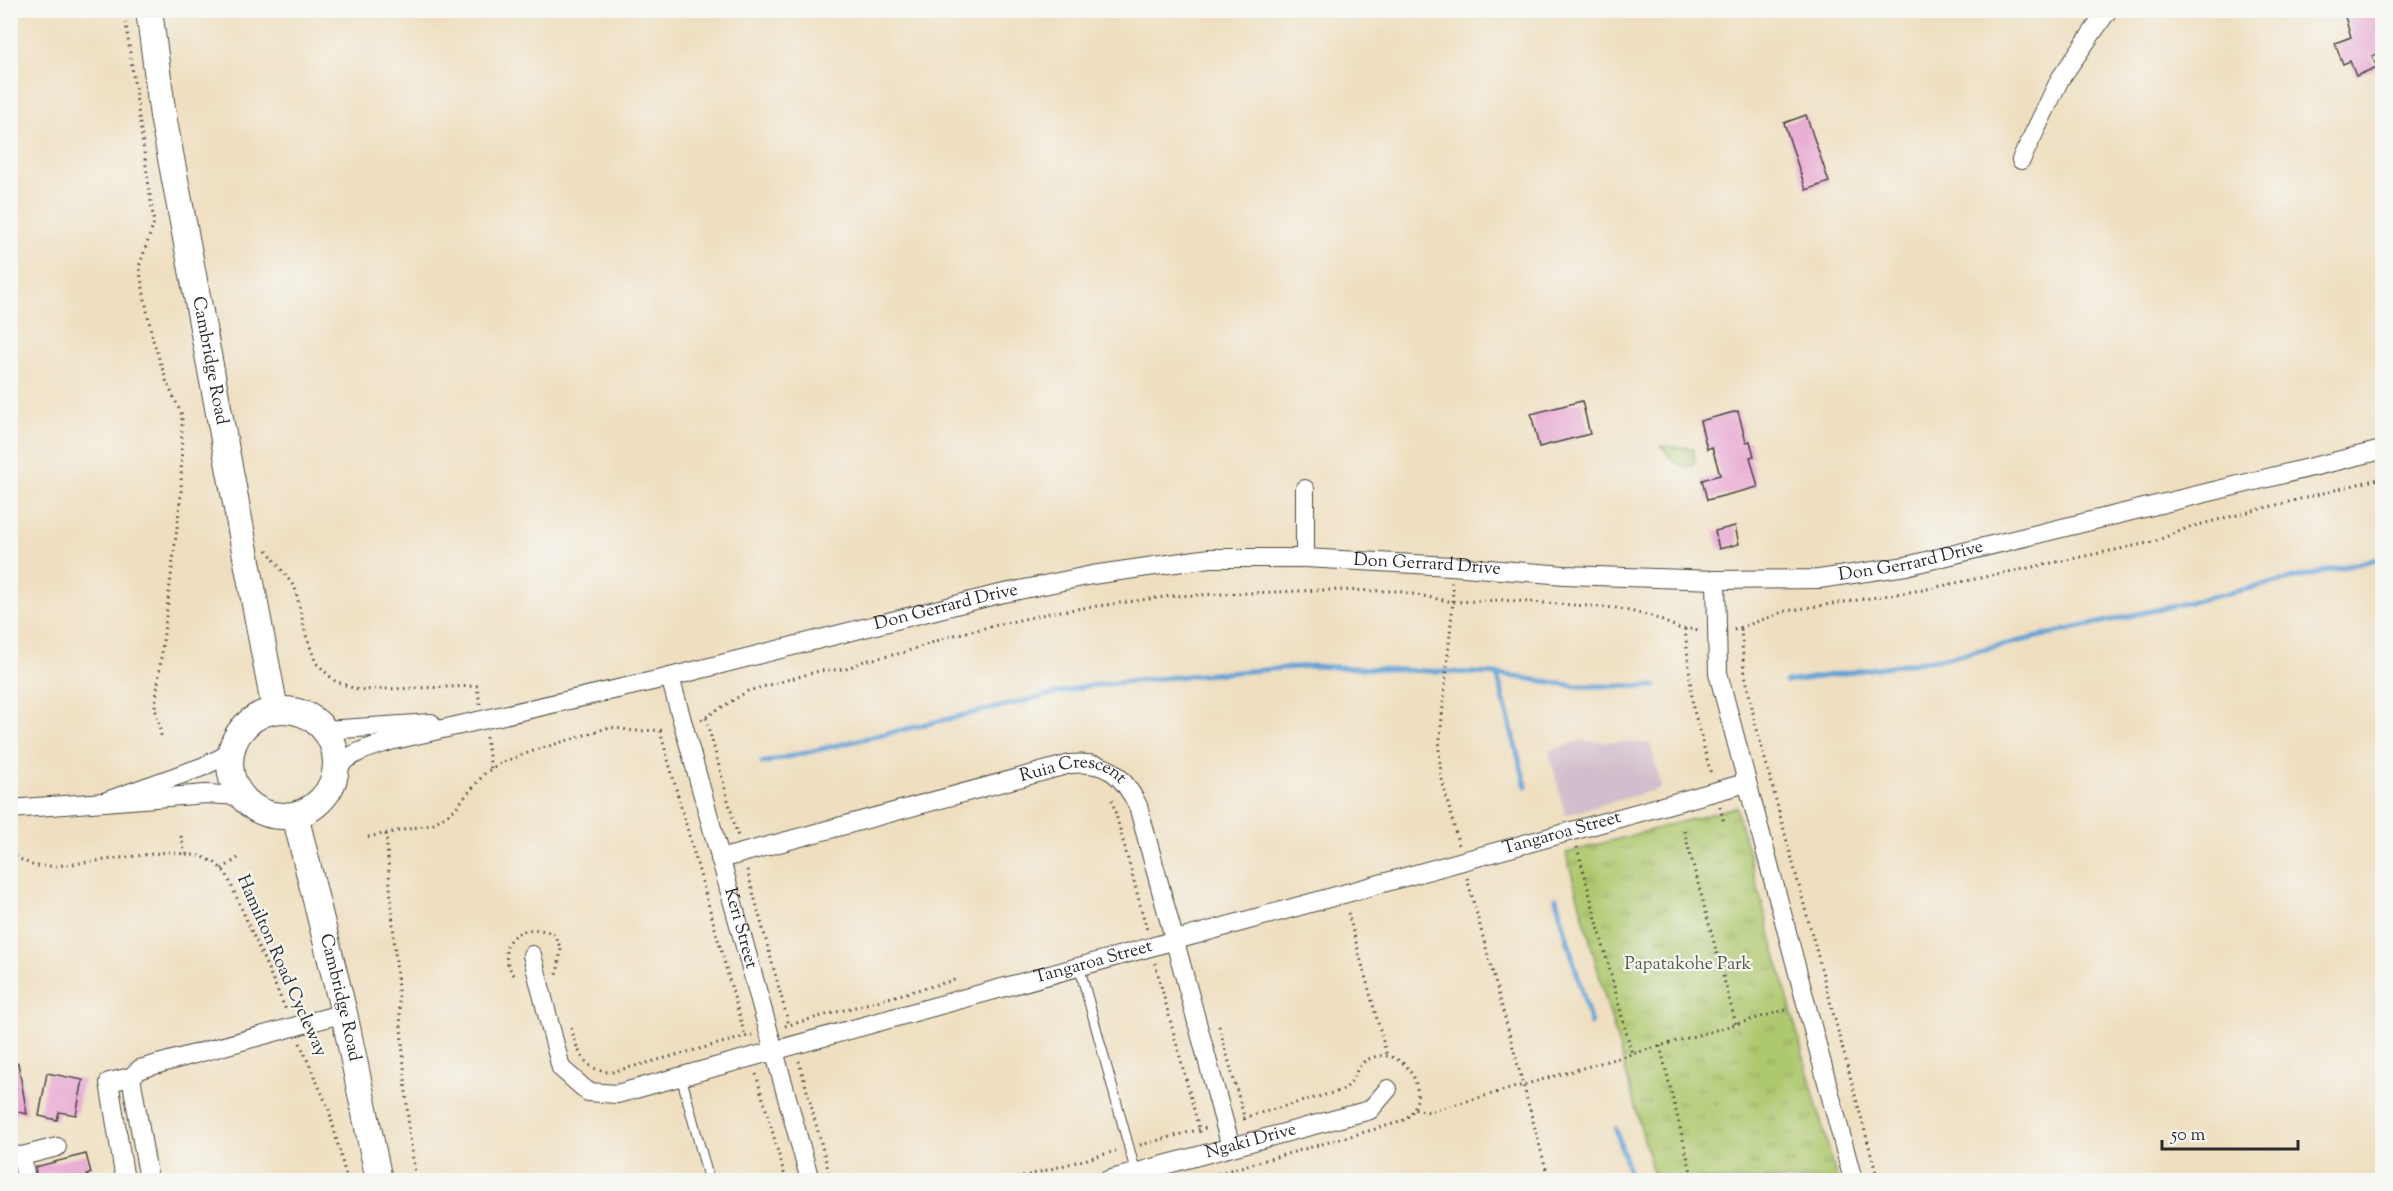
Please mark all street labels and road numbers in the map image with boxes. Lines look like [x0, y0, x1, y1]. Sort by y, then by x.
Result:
street label: Cambridge Road [184, 294, 234, 427]
street label: Don Gerrard Drive [1837, 535, 1986, 589]
street label: Don Gerrard Drive [1353, 548, 1502, 583]
street label: Don Gerrard Drive [871, 578, 1020, 638]
street label: Ruia Crescent [1017, 750, 1132, 790]
street label: Tangaroa Street [1500, 805, 1624, 862]
street label: Hamilton Road Cycleway [229, 871, 333, 1061]
street label: Keri Street [716, 885, 764, 972]
street label: Cambridge Road [312, 931, 367, 1064]
street label: Tangaroa Street [1031, 934, 1156, 991]
street label: Ngaki Drive [1203, 1117, 1299, 1166]

